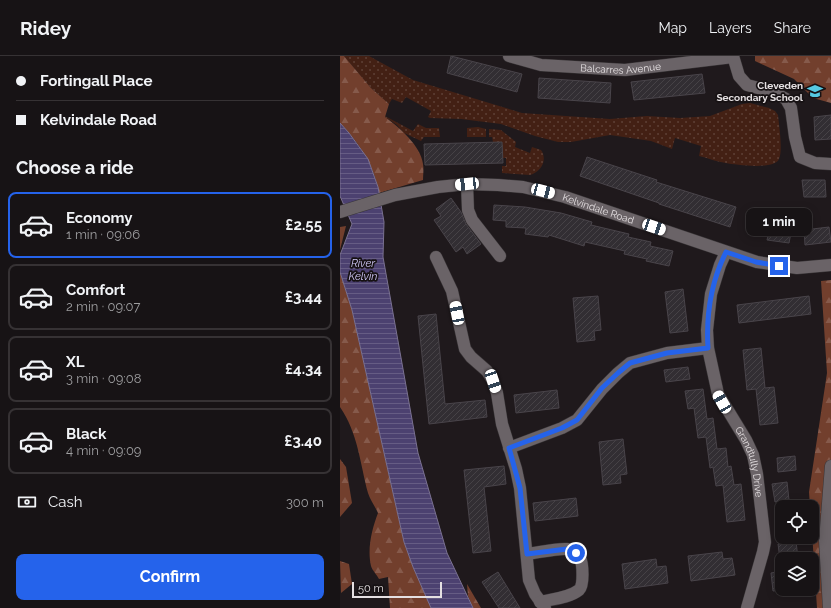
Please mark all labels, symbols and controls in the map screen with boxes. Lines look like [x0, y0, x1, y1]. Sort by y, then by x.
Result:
text: Ridey [20, 17, 71, 39]
text: Map [659, 20, 687, 36]
text: Layers [709, 20, 752, 36]
text: Share [774, 20, 811, 36]
street label: Balcarres Avenue [580, 60, 662, 76]
text: Fortingall Place [40, 72, 153, 90]
place label: Cleveden Secondary School [716, 80, 804, 103]
school or university icon: Cleveden Secondary School [806, 82, 824, 100]
text: Kelvindale Road [40, 111, 157, 129]
text: Choose a ride [16, 157, 134, 178]
car [454, 177, 480, 191]
car [530, 182, 556, 200]
street label: Kelvindale Road [561, 191, 636, 226]
icon: car [18, 207, 54, 243]
callout: 1 min [746, 208, 812, 236]
text: Economy [66, 209, 133, 227]
text: 1 min [763, 214, 795, 229]
text: £2.55 [285, 216, 322, 234]
car [641, 217, 667, 237]
text: 1 min · 09:06 [66, 227, 140, 242]
water label: River Kelvin [349, 257, 377, 283]
route end [770, 257, 788, 275]
icon: car [18, 279, 54, 315]
text: Comfort [66, 281, 125, 299]
text: £3.44 [285, 288, 322, 306]
text: 2 min · 09:07 [66, 299, 140, 314]
car [449, 300, 465, 326]
icon: car [18, 351, 54, 387]
text: XL [66, 353, 84, 371]
text: £4.34 [285, 360, 322, 378]
car [484, 368, 502, 394]
text: 3 min · 09:08 [66, 371, 141, 386]
car [711, 389, 733, 415]
icon: car [18, 423, 54, 459]
street label: Grandtully Drive [733, 424, 765, 498]
text: Black [66, 425, 106, 443]
text: £3.40 [284, 432, 322, 450]
text: 4 min · 09:09 [66, 443, 141, 458]
icon: cash [16, 491, 38, 513]
text: Cash [48, 493, 82, 511]
text: 300 m [286, 495, 324, 510]
map controls [775, 500, 819, 596]
button: locate [775, 500, 819, 544]
route start [567, 544, 585, 562]
button: layers [775, 552, 819, 596]
button: Confirm [16, 554, 324, 600]
scale bar [352, 580, 442, 599]
text: 50 m [358, 582, 384, 595]

